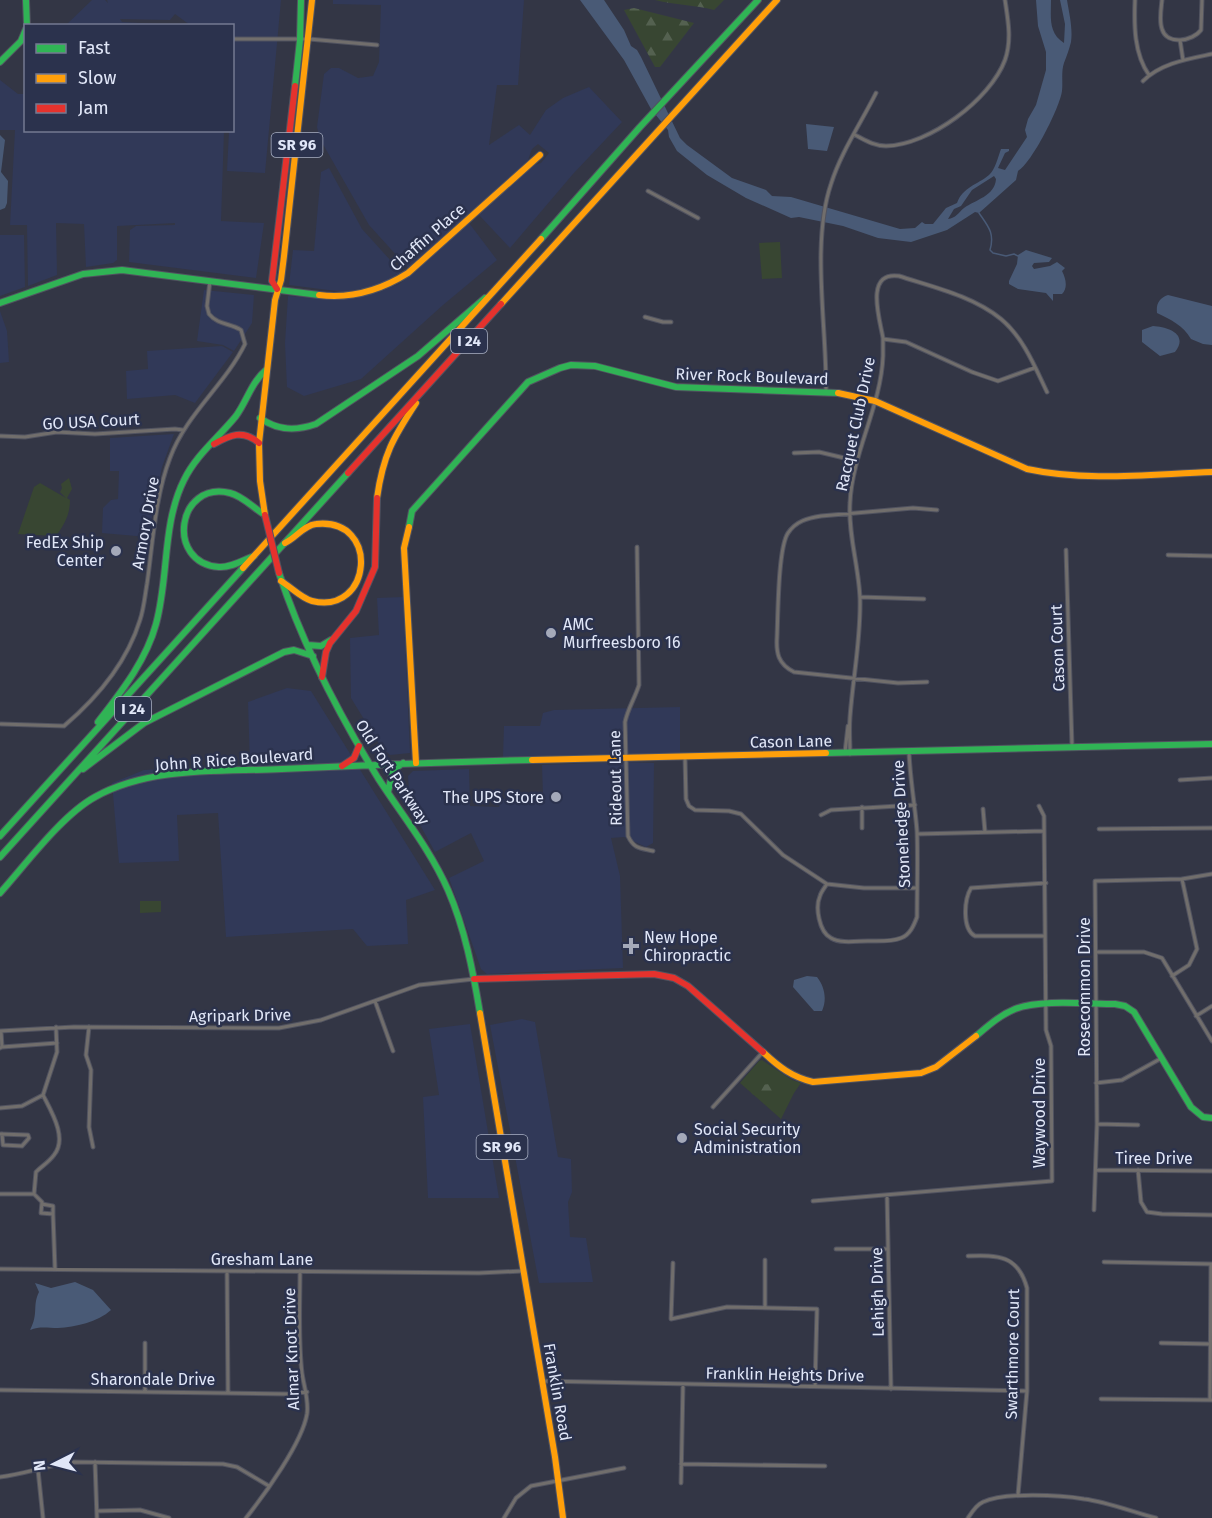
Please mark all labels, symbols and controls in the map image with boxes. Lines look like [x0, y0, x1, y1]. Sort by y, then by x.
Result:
legend [24, 24, 234, 132]
text: Fast [78, 37, 111, 59]
text: Slow [78, 67, 117, 89]
text: Jam [78, 97, 109, 119]
road number: SR 96 [272, 133, 322, 157]
street label: Chaffin Place [386, 200, 469, 275]
road number: I 24 [451, 329, 487, 353]
street label: Racquet Club Drive [832, 355, 879, 493]
street label: River Rock Boulevard [675, 364, 829, 389]
street label: GO USA Court [42, 409, 140, 434]
street label: Armory Drive [128, 475, 163, 571]
place label: FedEx Ship Center [26, 533, 105, 570]
marker: FedEx Ship Center [109, 544, 123, 558]
street label: Cason Court [1046, 604, 1069, 692]
place label: AMC Murfreesboro 16 [563, 615, 681, 652]
marker: AMC Murfreesboro 16 [544, 626, 558, 640]
road number: I 24 [115, 697, 151, 721]
street label: Old Fort Parkway [352, 716, 434, 828]
street label: Rideout Lane [605, 730, 626, 826]
street label: Cason Lane [750, 731, 832, 752]
street label: John R Rice Boulevard [154, 744, 314, 775]
street label: Stonehedge Drive [889, 760, 914, 888]
place label: The UPS Store [443, 788, 544, 807]
marker: The UPS Store [549, 790, 563, 804]
street label: Rosecommon Drive [1075, 917, 1094, 1057]
place label: New Hope Chiropractic [644, 928, 731, 965]
marker: New Hope Chiropractic [622, 937, 640, 955]
street label: Agripark Drive [189, 1005, 291, 1026]
street label: Waywood Drive [1030, 1058, 1049, 1168]
place label: Social Security Administration [694, 1120, 801, 1157]
marker: Social Security Administration [675, 1131, 689, 1145]
road number: SR 96 [476, 1135, 528, 1159]
street label: Tiree Drive [1115, 1149, 1193, 1168]
street label: Lehigh Drive [867, 1247, 888, 1337]
street label: Gresham Lane [211, 1250, 313, 1269]
street label: Almar Knot Drive [280, 1288, 303, 1410]
street label: Swarthmore Court [1002, 1288, 1023, 1420]
street label: Franklin Road [540, 1342, 575, 1442]
street label: Franklin Heights Drive [705, 1364, 865, 1385]
street label: Sharondale Drive [91, 1370, 215, 1389]
north arrow [24, 1434, 84, 1494]
text: N [30, 1459, 50, 1472]

